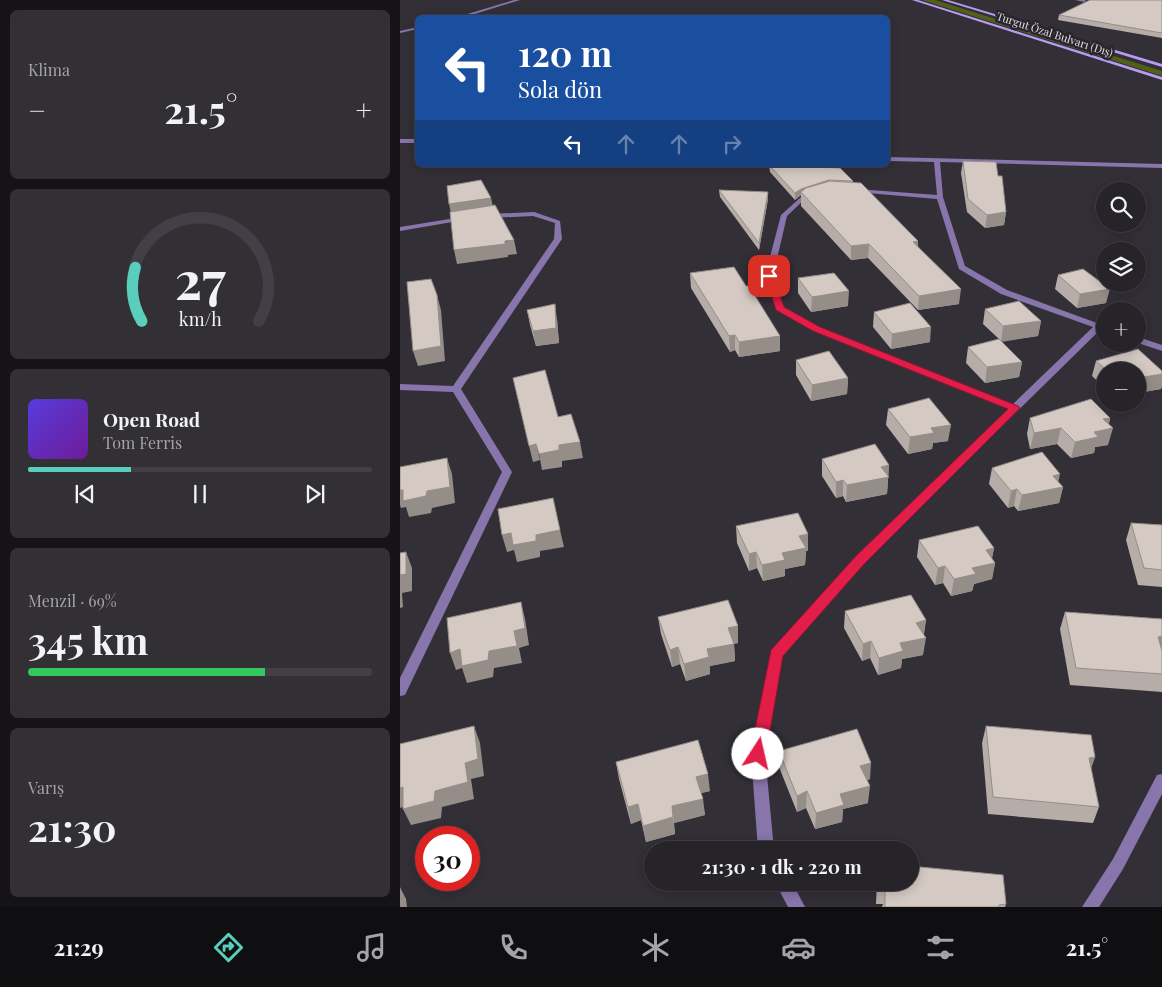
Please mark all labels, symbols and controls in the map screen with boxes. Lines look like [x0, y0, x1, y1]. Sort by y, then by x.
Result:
street label: Turgut Özal Bulvarı (Dış) [995, 8, 1115, 60]
text: 120 m [518, 29, 612, 76]
icon: left [435, 35, 500, 100]
text: Klima [28, 59, 70, 80]
text: Sola dön [518, 74, 602, 104]
text: 21.5° [164, 83, 237, 134]
text: − [28, 91, 46, 128]
text: + [356, 91, 372, 128]
icon: left [559, 130, 587, 158]
icon: ahead [612, 130, 640, 158]
icon: ahead [665, 130, 693, 158]
icon: right [718, 130, 746, 158]
map controls [1096, 182, 1146, 412]
button: search [1096, 182, 1146, 232]
button: layers [1096, 242, 1146, 292]
text: 27 [175, 244, 226, 313]
pin [748, 255, 790, 297]
icon: arrive [755, 262, 783, 290]
button: + [1096, 302, 1146, 352]
text: km/h [179, 307, 222, 330]
button: − [1096, 362, 1146, 412]
text: Open Road [103, 406, 200, 432]
text: Tom Ferris [103, 432, 182, 453]
icon: previous [71, 480, 99, 508]
icon: pause [186, 480, 214, 508]
icon: next [301, 480, 329, 508]
text: Menzil · 69% [28, 590, 117, 611]
text: 345 km [28, 614, 148, 665]
position arrow [731, 727, 783, 779]
text: Varış [28, 777, 64, 798]
text: 21:30 [28, 801, 117, 852]
speed limit sign: 30 [415, 826, 480, 891]
text: 21:30 · 1 dk · 220 m [701, 853, 862, 879]
icon: directions [211, 930, 246, 965]
icon: music [354, 930, 389, 965]
icon: phone [496, 930, 531, 965]
icon: climate [638, 930, 673, 965]
icon: car [781, 930, 816, 965]
icon: filters [923, 930, 958, 965]
text: 21:29 [54, 932, 104, 962]
text: 21.5° [1066, 932, 1108, 962]

